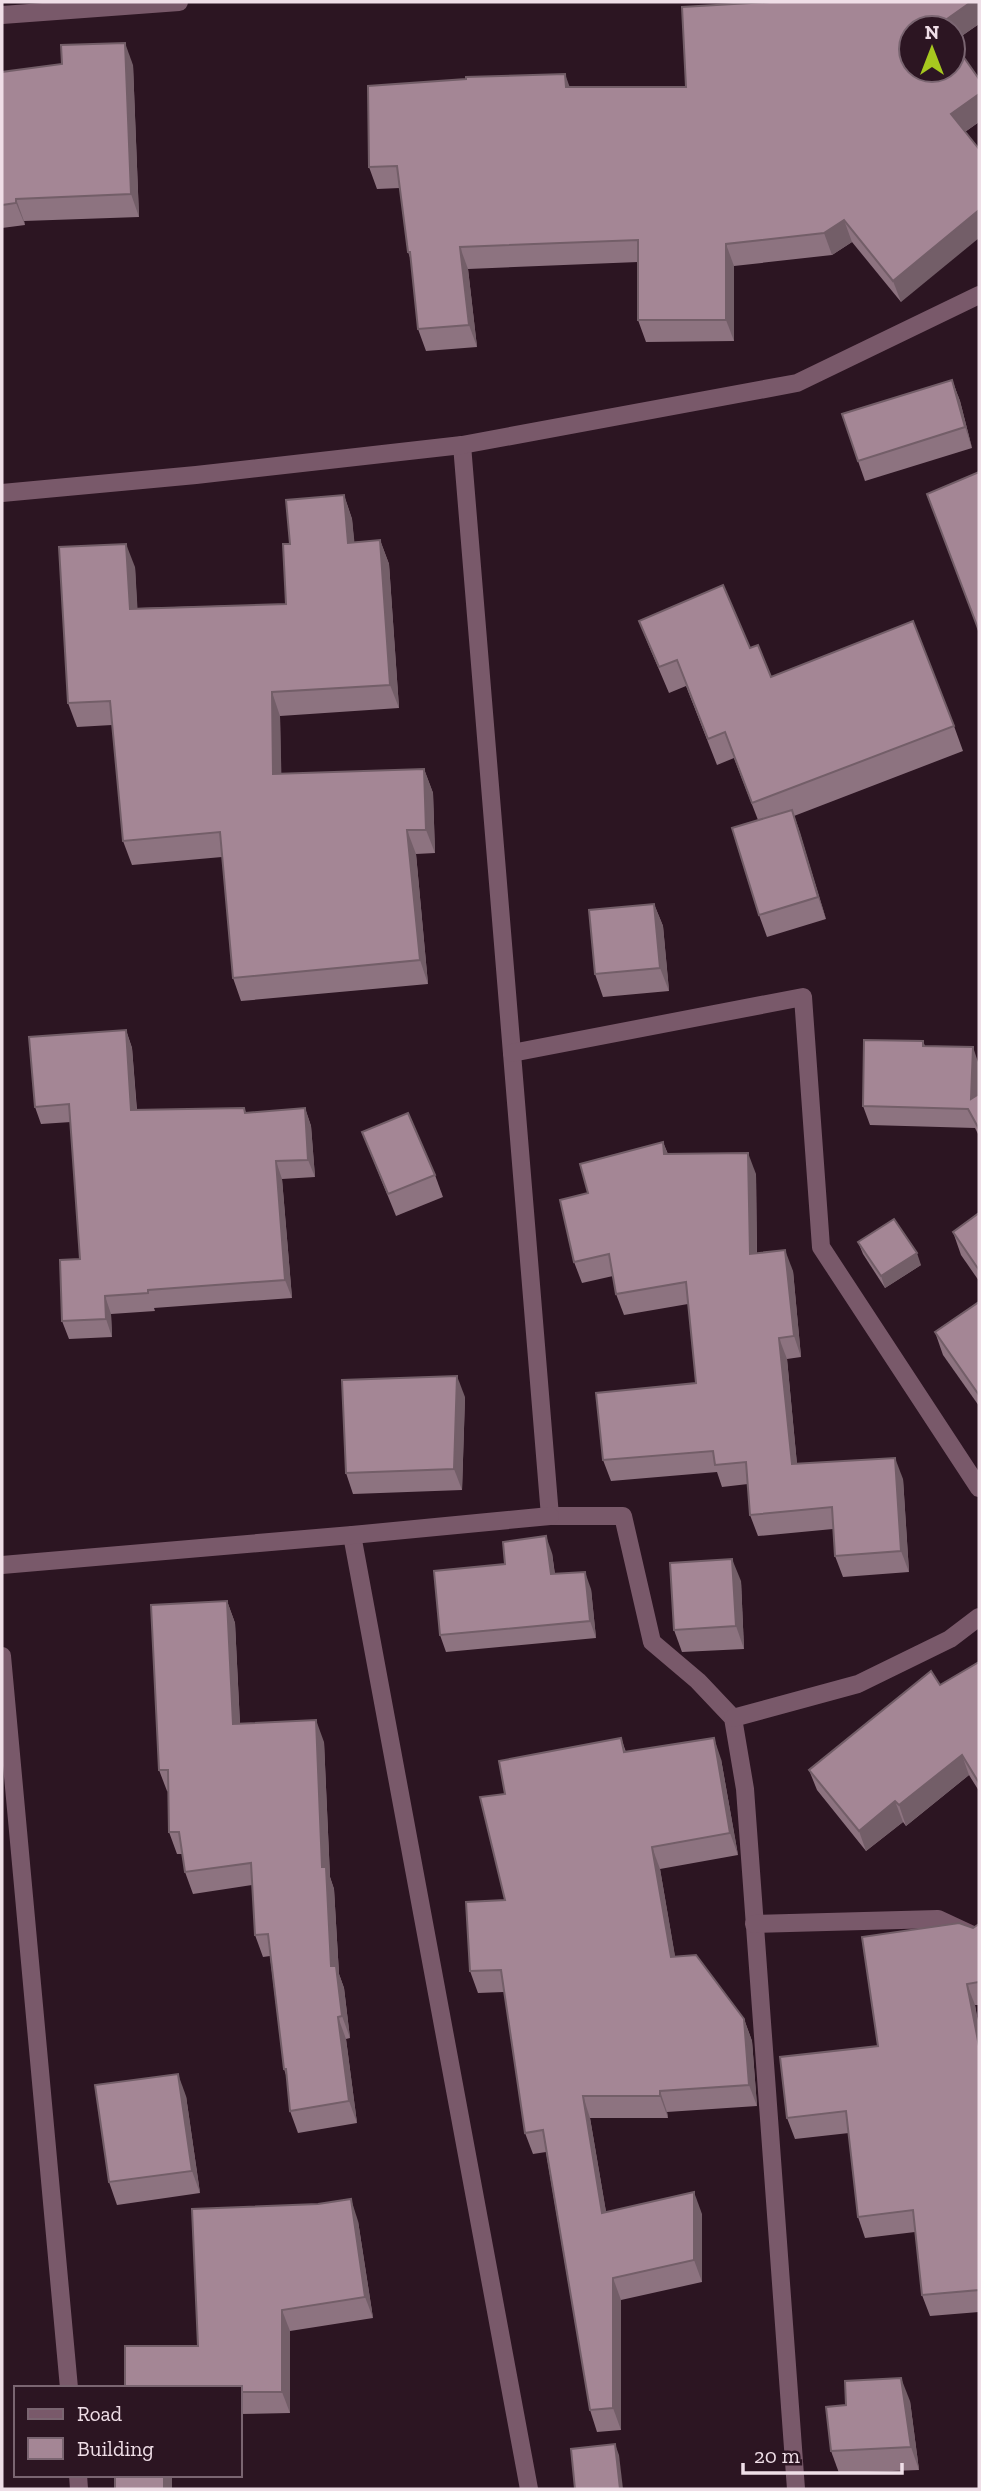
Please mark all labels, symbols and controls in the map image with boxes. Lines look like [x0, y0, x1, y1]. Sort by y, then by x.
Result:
north arrow [897, 14, 967, 84]
text: N [925, 21, 939, 44]
legend [14, 2386, 242, 2477]
text: Road [77, 2401, 123, 2426]
scale bar [743, 2432, 902, 2476]
text: Building [77, 2436, 154, 2461]
text: 20 m [754, 2443, 800, 2468]

